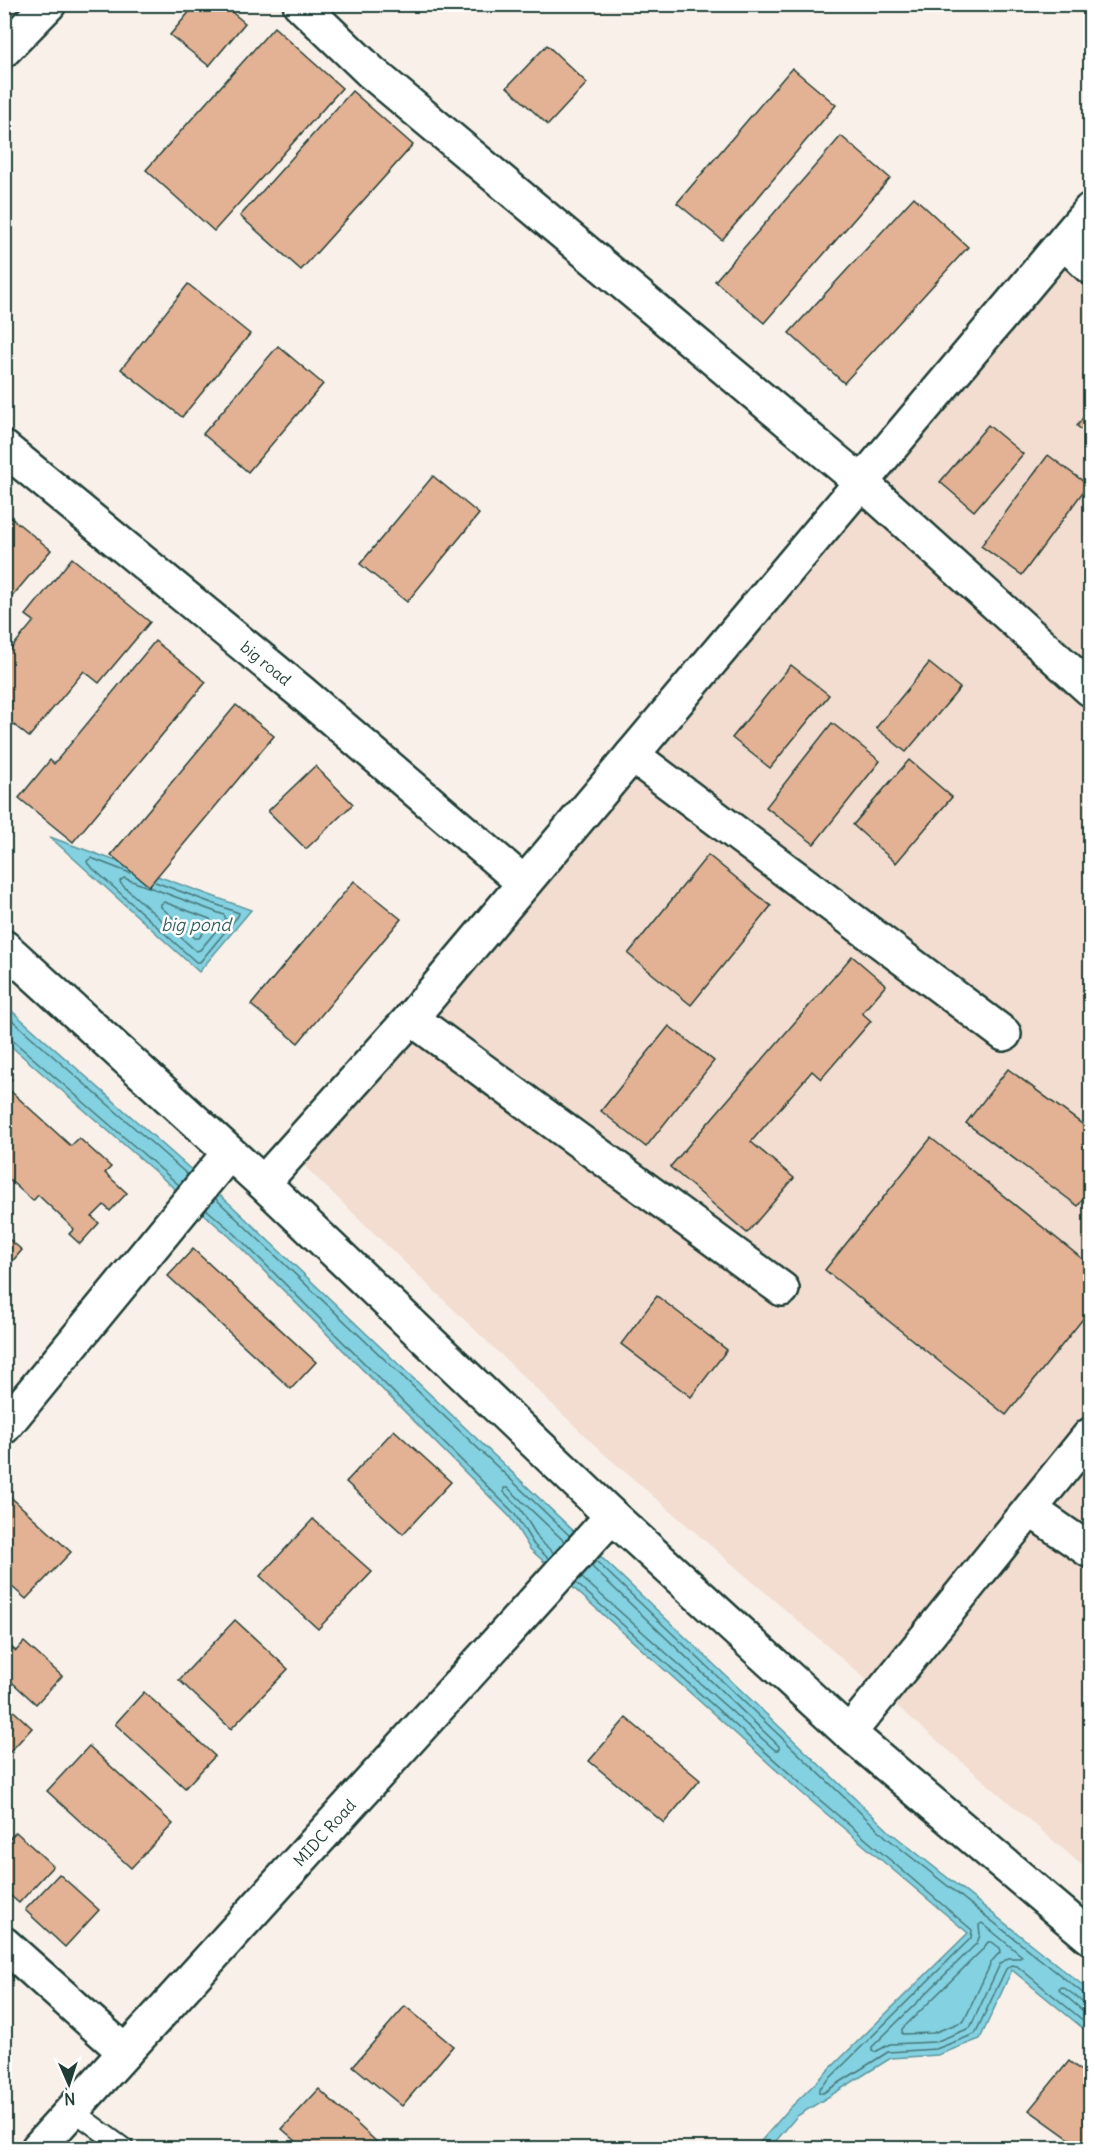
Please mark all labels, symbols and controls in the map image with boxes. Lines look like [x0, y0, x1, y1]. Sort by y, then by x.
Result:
street label: big road [237, 637, 295, 690]
water label: big pond [161, 913, 233, 936]
street label: MIDC Road [289, 1795, 360, 1870]
north arrow [39, 2054, 99, 2114]
text: N [64, 2089, 76, 2109]

